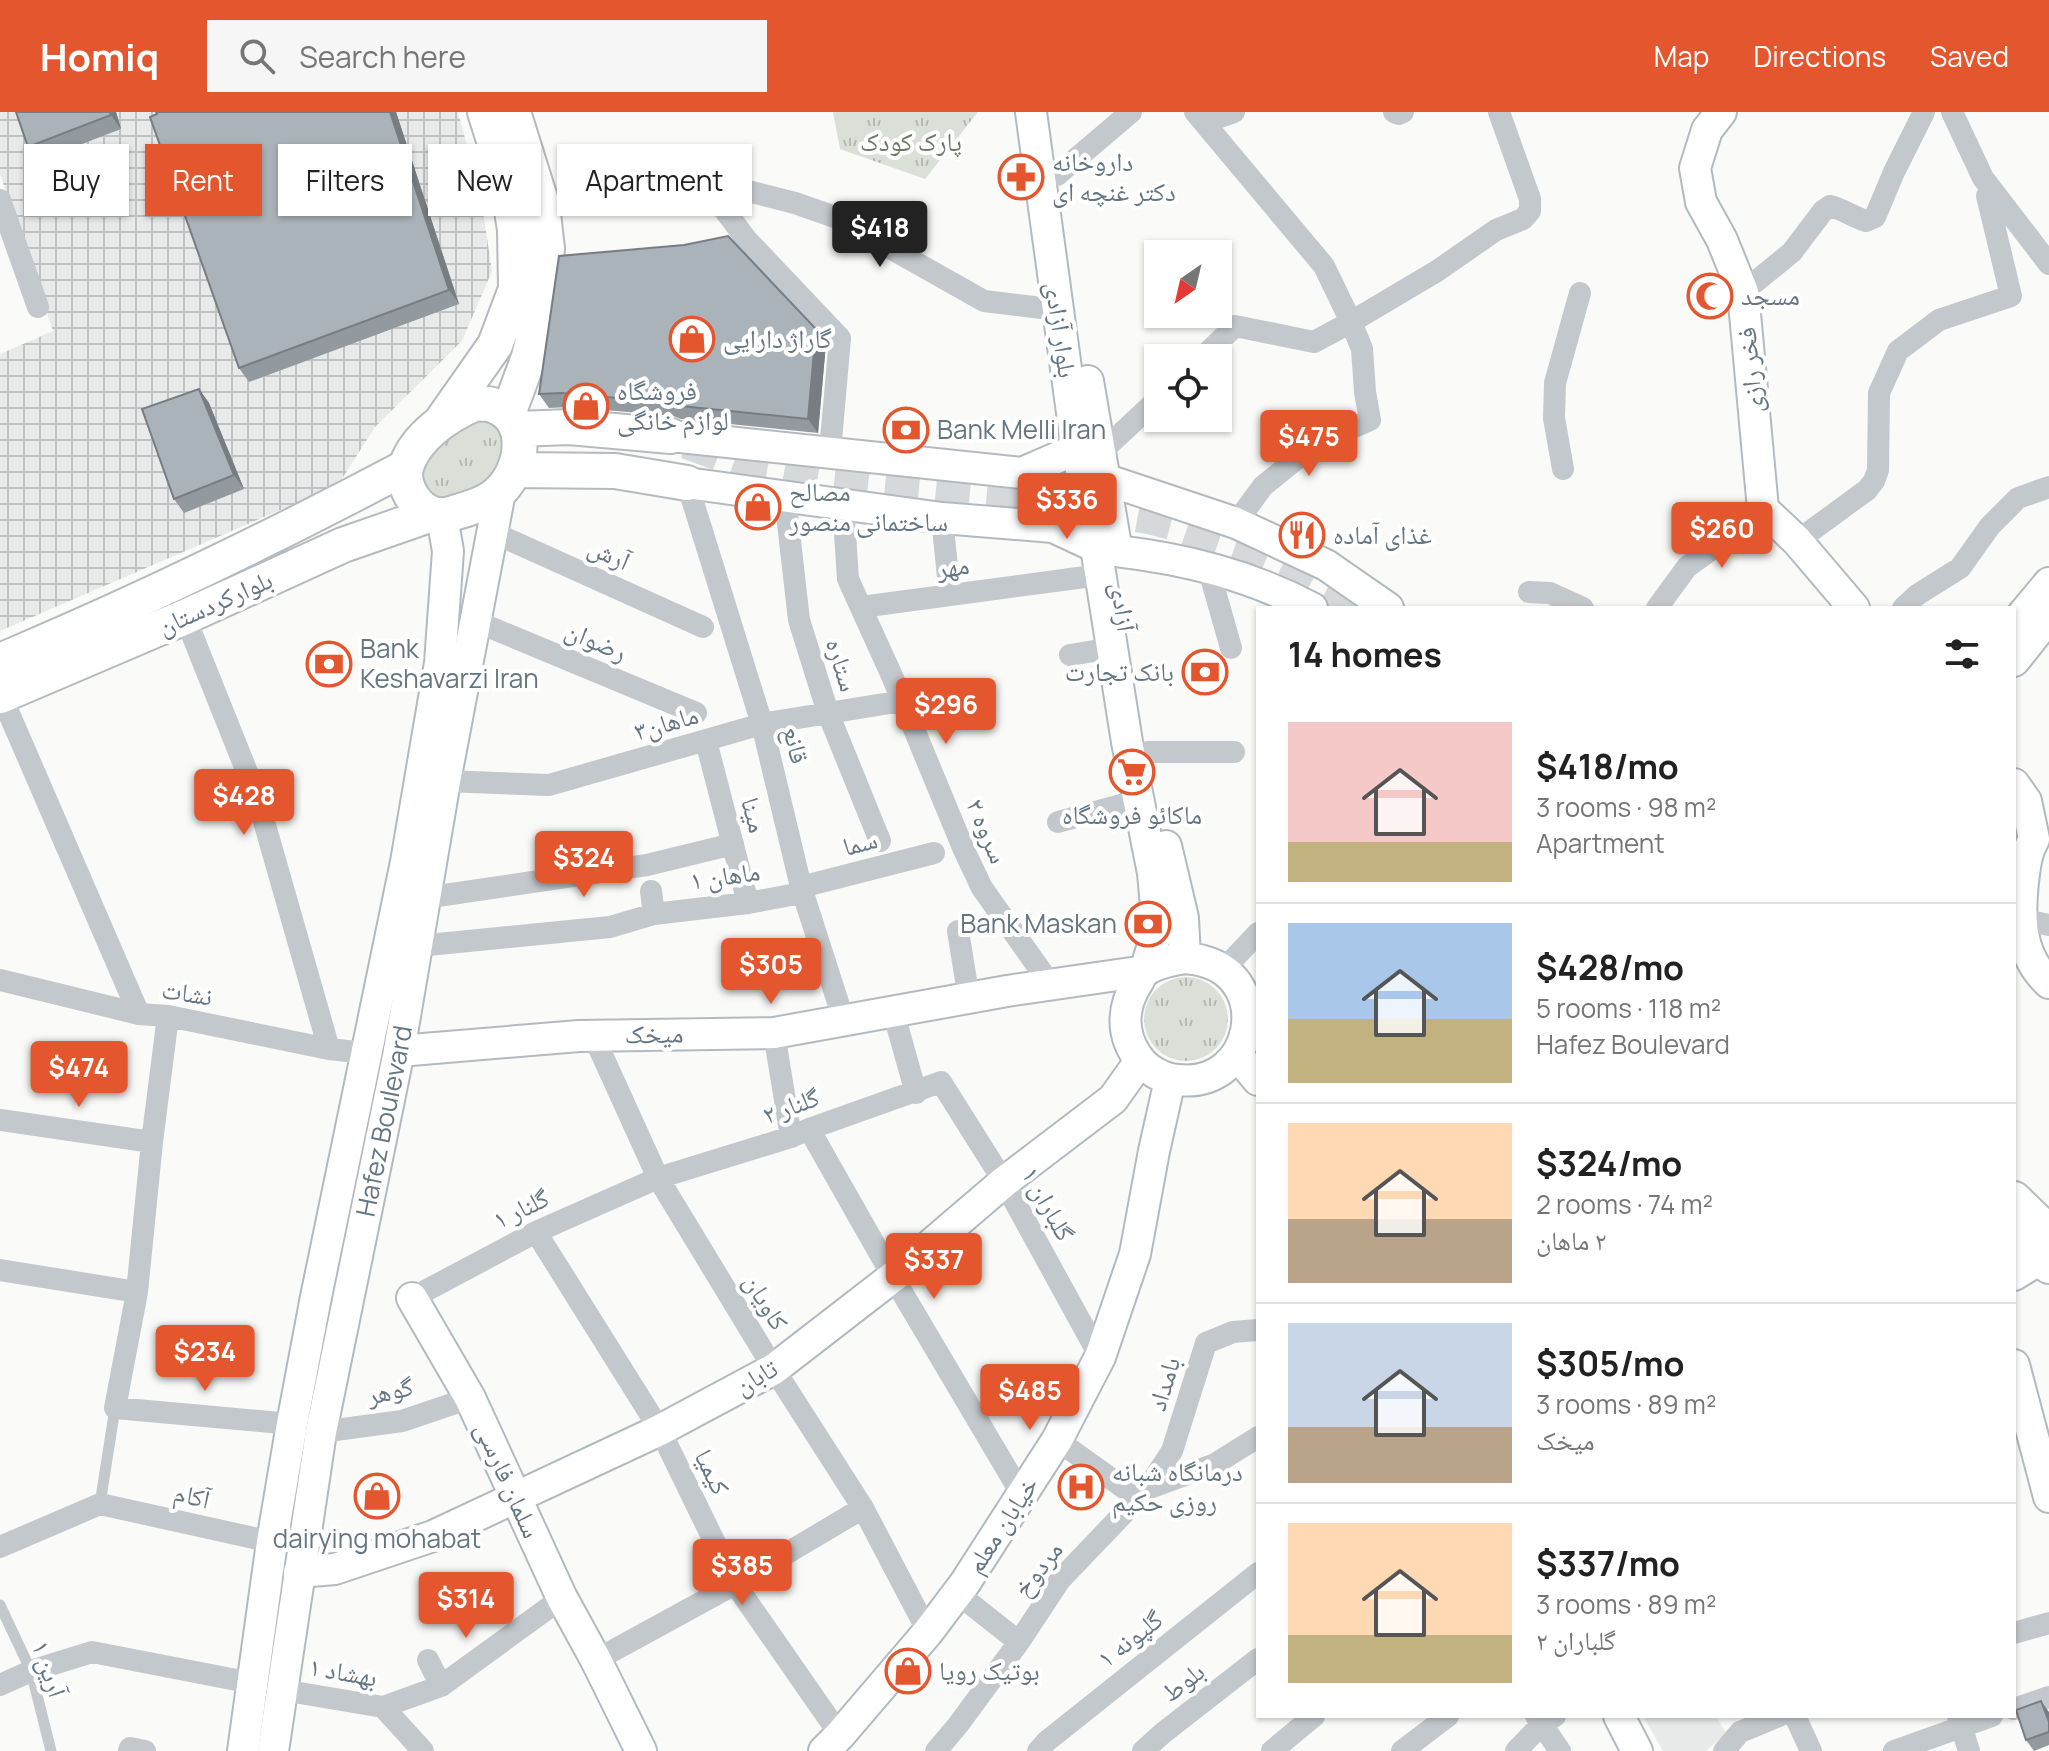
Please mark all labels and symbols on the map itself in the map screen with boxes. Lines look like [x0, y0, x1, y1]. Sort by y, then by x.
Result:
park label: پارک کودک [860, 123, 962, 159]
place label: داروخانه دکتر غنچه ای [1052, 143, 1176, 209]
pharmacy icon: داروخانه دکتر غنچه ای [997, 153, 1045, 201]
pin: $418 [833, 201, 927, 269]
north arrow [1144, 240, 1232, 328]
mosque icon: مسجد [1686, 272, 1734, 320]
place label: مسجد [1741, 277, 1800, 313]
street label: بلوار آزادی [1037, 280, 1087, 380]
shop icon: گاراژ دارایی [668, 315, 716, 363]
place label: گاراژ دارایی [723, 320, 832, 356]
street label: فخر رازی [1727, 326, 1771, 415]
place label: فروشگاه لوازم خانگی [617, 372, 729, 439]
shop icon: فروشگاه لوازم خانگی [562, 382, 610, 430]
bank icon: Bank Melli Iran [882, 406, 930, 454]
pin: $475 [1262, 410, 1356, 478]
place label: Bank Melli Iran [937, 411, 1106, 447]
place label: مصالح ساختمانی منصور [788, 473, 948, 539]
pin: $336 [1020, 473, 1114, 541]
shop icon: مصالح ساختمانی منصور [734, 483, 782, 531]
pin: $260 [1675, 502, 1769, 570]
restaurant icon: غذای آماده [1278, 511, 1326, 559]
place label: غذای آماده [1333, 516, 1432, 552]
street label: آرش [583, 528, 637, 579]
street label: مهر [933, 546, 971, 586]
street label: بلوارکردستان [151, 561, 278, 643]
street label: آزادی [1103, 580, 1145, 635]
street label: رضوان [560, 611, 633, 669]
place label: Bank Keshavarzi Iran [360, 630, 539, 696]
street label: ستاره [818, 634, 868, 696]
bank icon: Bank Keshavarzi Iran [305, 640, 353, 688]
bank icon: بانک تجارت [1181, 648, 1229, 696]
place label: بانک تجارت [1065, 653, 1174, 689]
pin: $296 [899, 678, 993, 746]
street label: ماهان۳ [629, 696, 702, 748]
street label: قانع [775, 723, 819, 767]
supermarket icon: ماکائو فروشگاه [1108, 748, 1156, 796]
pin: $428 [197, 769, 291, 837]
street label: مینا [733, 793, 777, 836]
street label: سروه ۲ [958, 793, 1018, 869]
place label: ماکائو فروشگاه [1062, 796, 1202, 832]
street label: سما [838, 820, 881, 864]
pin: $324 [537, 831, 631, 899]
street label: ماهان ۱ [688, 852, 762, 898]
bank icon: Bank Maskan [1124, 900, 1172, 948]
place label: Bank Maskan [960, 905, 1117, 941]
pin: $305 [724, 938, 818, 1006]
street label: نشات [159, 970, 215, 1014]
street label: میخک [624, 1014, 684, 1052]
street label: Hafez Boulevard [347, 1023, 420, 1220]
pin: $474 [32, 1041, 126, 1109]
street label: گلنار ۲ [757, 1078, 824, 1132]
street label: گلباران ۱ [1014, 1160, 1084, 1247]
street label: گلنار ۱ [486, 1179, 555, 1237]
pin: $337 [887, 1233, 981, 1301]
street label: کاویان [736, 1266, 798, 1337]
pin: $234 [158, 1325, 252, 1393]
street label: تابان [727, 1349, 784, 1403]
street label: بامداد [1138, 1352, 1188, 1415]
pin: $485 [983, 1364, 1077, 1432]
street label: گوهر [362, 1367, 417, 1413]
street label: سلمان فارسی [467, 1416, 551, 1543]
street label: کیمیا [686, 1443, 739, 1501]
place label: درمانگاه شبانه روزی حکیم [1112, 1453, 1243, 1519]
hospital icon: درمانگاه شبانه روزی حکیم [1057, 1463, 1105, 1511]
street label: خیابان معلم [956, 1469, 1046, 1580]
shop icon: dairying mohabat [353, 1472, 401, 1520]
street label: آکام [170, 1473, 215, 1518]
place label: dairying mohabat [273, 1520, 481, 1556]
street label: مردوخ [1004, 1533, 1070, 1604]
pin: $385 [695, 1539, 789, 1607]
pin: $314 [419, 1572, 513, 1640]
street label: گلپونه ۱ [1089, 1601, 1170, 1675]
street label: آرین ۱ [24, 1636, 77, 1703]
street label: بهشاد ۱ [306, 1647, 380, 1695]
shop icon: بوتیک رویا [884, 1647, 932, 1695]
place label: بوتیک رویا [939, 1652, 1040, 1688]
street label: بلوط [1153, 1653, 1211, 1709]

